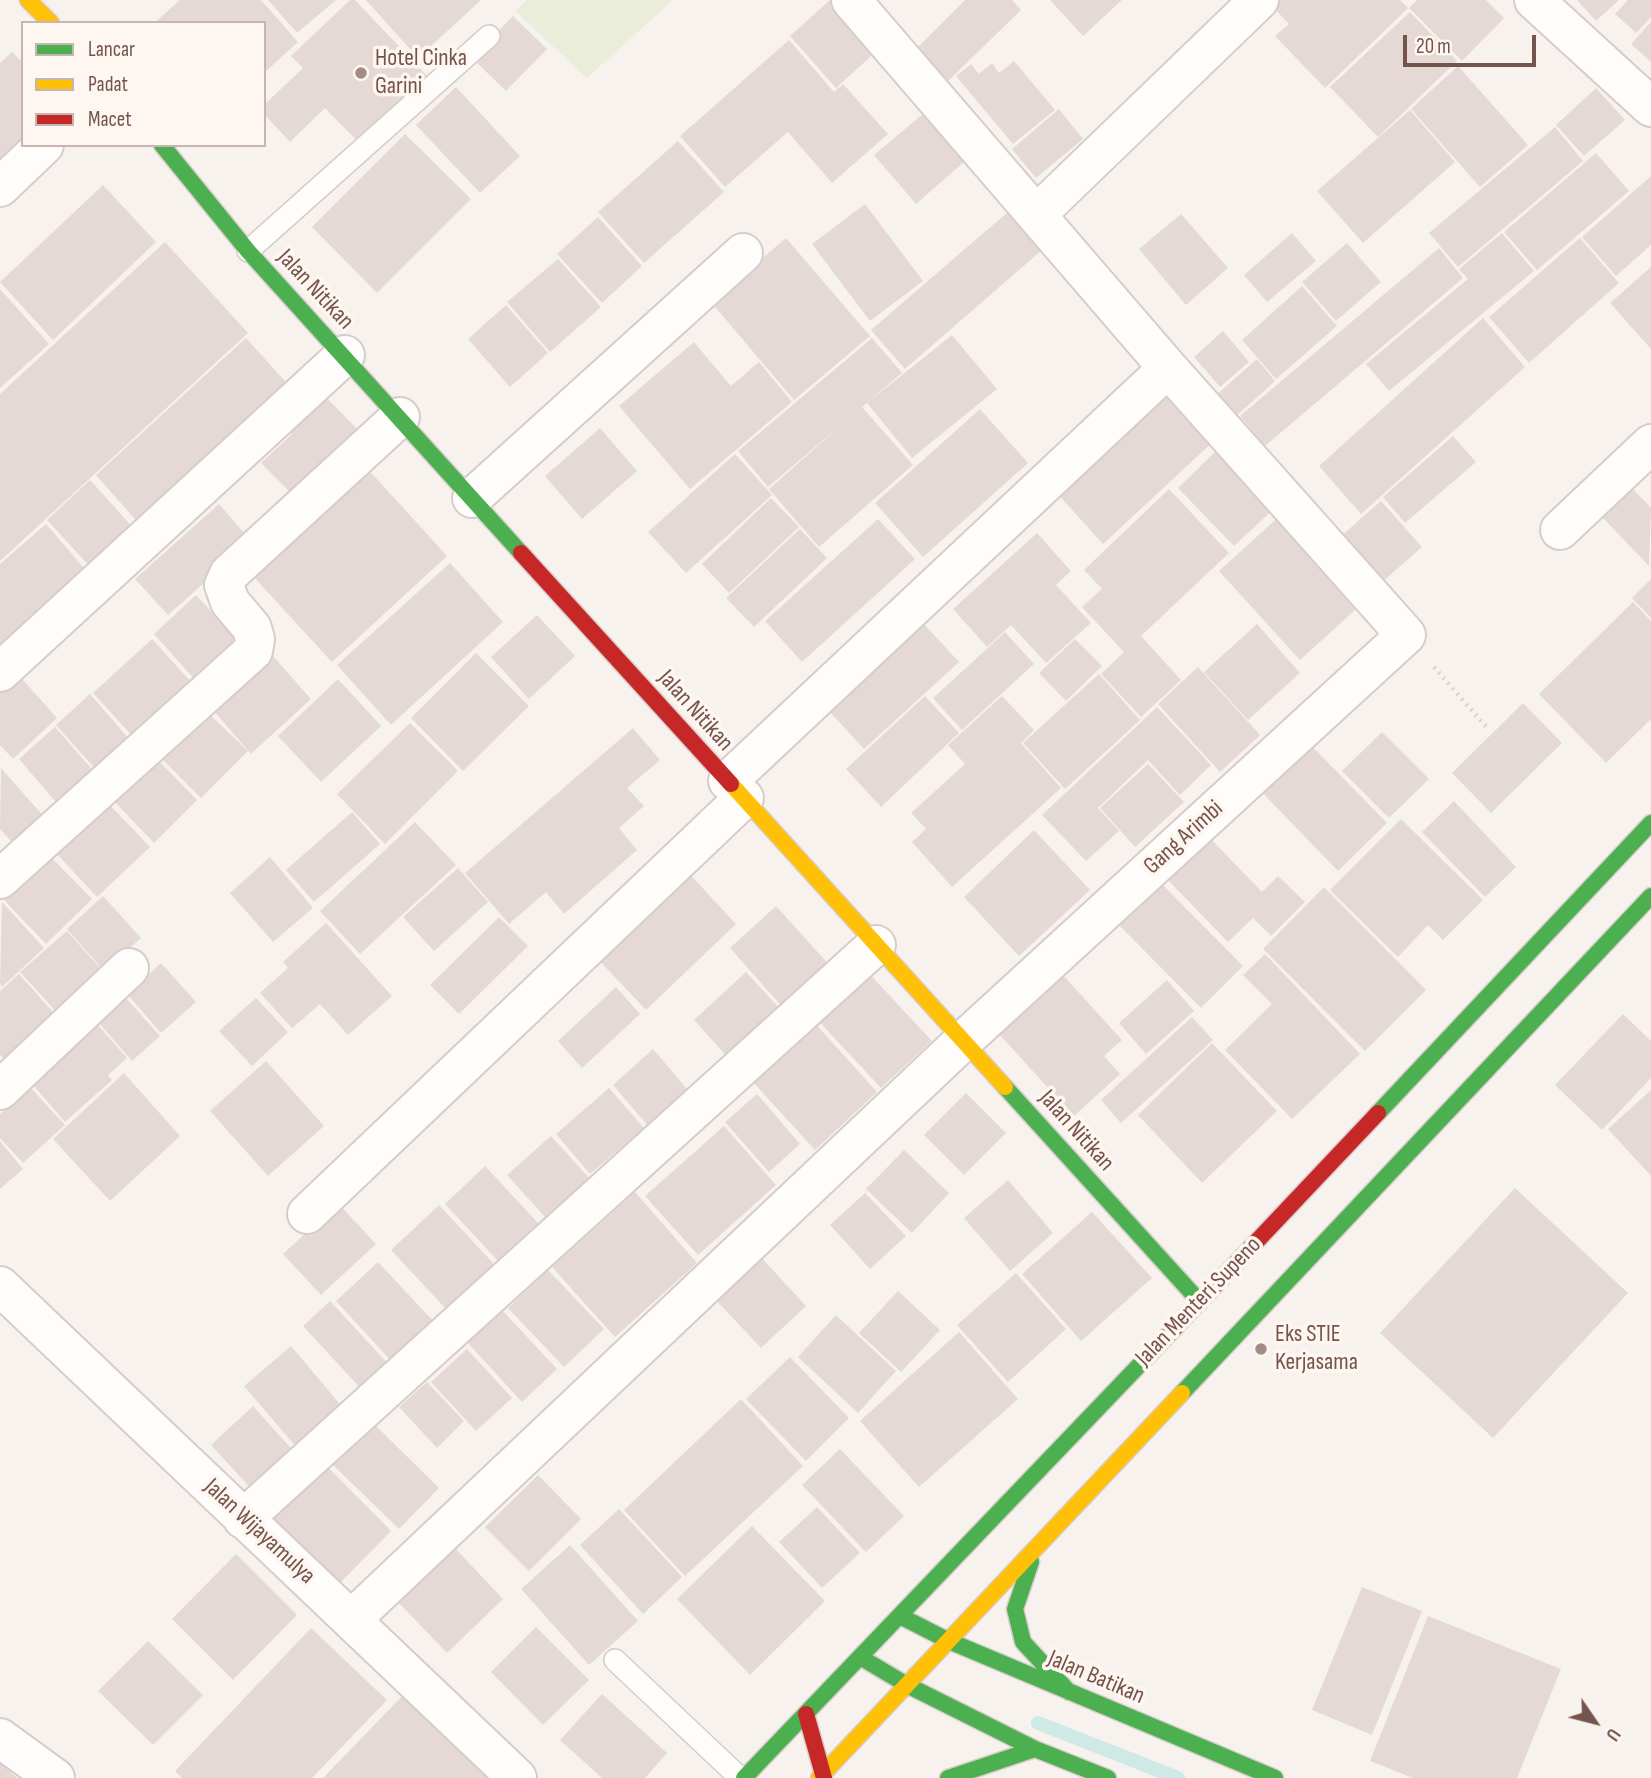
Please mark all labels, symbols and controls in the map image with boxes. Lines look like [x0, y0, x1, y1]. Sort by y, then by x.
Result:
legend [21, 21, 266, 147]
scale bar [1406, 21, 1539, 65]
text: 20 m [1416, 34, 1451, 59]
text: Lancar [88, 37, 135, 62]
place label: Hotel Cinka Garini [375, 45, 467, 101]
marker: Hotel Cinka Garini [353, 65, 369, 81]
text: Padat [88, 72, 128, 97]
text: Macet [88, 107, 132, 132]
street label: Jalan Nitikan [271, 244, 359, 336]
street label: Jalan Nitikan [651, 665, 739, 757]
street label: Gang Arimbi [1138, 795, 1230, 881]
street label: Jalan Nitikan [1032, 1085, 1120, 1177]
street label: Jalan Menteri Supeno [1130, 1231, 1268, 1373]
place label: Eks STIE Kerjasama [1275, 1321, 1358, 1377]
marker: Eks STIE Kerjasama [1253, 1341, 1269, 1357]
street label: Jalan Wijayamulya [197, 1473, 321, 1591]
street label: Jalan Batikan [1043, 1645, 1149, 1711]
north arrow [1560, 1687, 1630, 1757]
text: U [1600, 1724, 1625, 1745]

